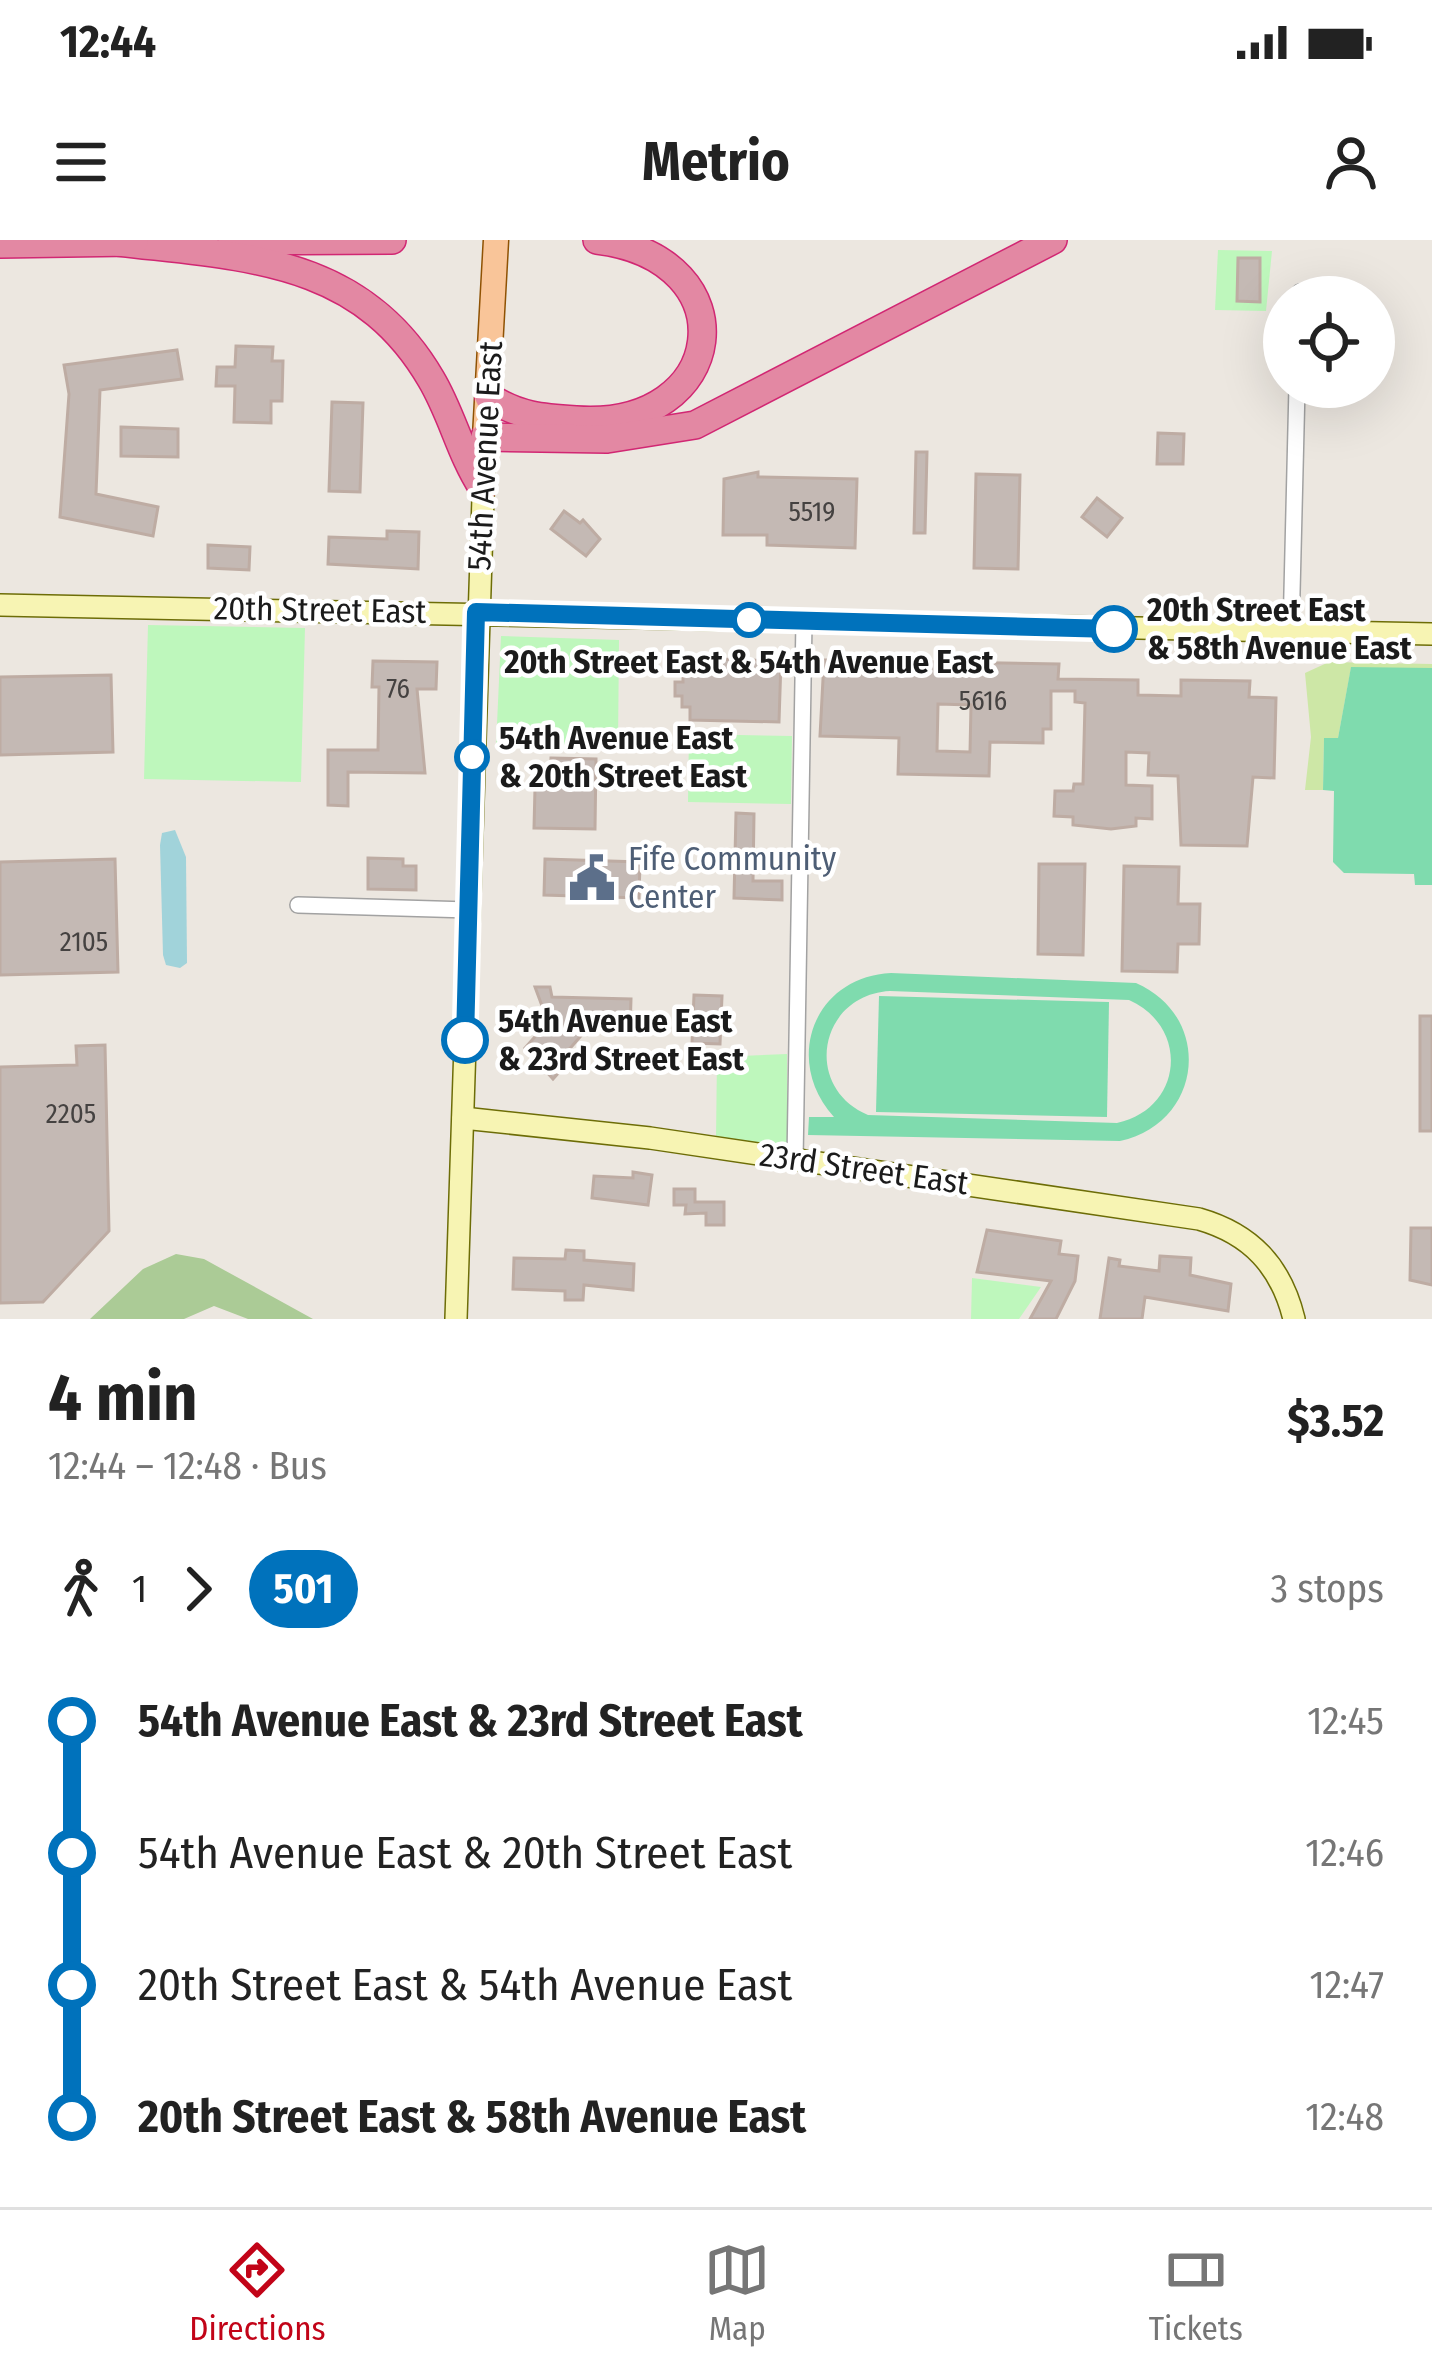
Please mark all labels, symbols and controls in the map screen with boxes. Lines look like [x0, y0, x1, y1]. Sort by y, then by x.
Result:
text: 12:44 [60, 15, 156, 69]
icon: menu [48, 129, 114, 195]
icon: person [1318, 129, 1384, 195]
text: Metrio [642, 130, 790, 194]
map controls [1263, 276, 1395, 408]
button: locate [1263, 276, 1395, 408]
street label: 54th Avenue East [459, 340, 511, 572]
house number: 5519 [789, 496, 835, 528]
street label: 20th Street East [213, 588, 427, 632]
place label: 20th Street East & 58th Avenue East [1146, 590, 1412, 668]
marker: 20th Street East & 54th Avenue East [733, 604, 765, 636]
marker: 20th Street East & 58th Avenue East [1092, 607, 1136, 651]
place label: 20th Street East & 54th Avenue East [503, 642, 994, 682]
house number: 76 [386, 673, 410, 705]
house number: 5616 [959, 685, 1007, 717]
place label: 54th Avenue East & 20th Street East [499, 718, 748, 796]
marker: 54th Avenue East & 20th Street East [456, 741, 488, 773]
place label: Fife Community Center [628, 839, 836, 917]
public building icon: Fife Community Center [567, 853, 617, 903]
house number: 2105 [60, 926, 108, 958]
place label: 54th Avenue East & 23rd Street East [498, 1001, 744, 1079]
marker: 54th Avenue East & 23rd Street East [443, 1018, 487, 1062]
house number: 2205 [46, 1098, 96, 1130]
street label: 23rd Street East [757, 1135, 971, 1203]
text: 4 min [48, 1358, 198, 1437]
text: $3.52 [1287, 1394, 1384, 1448]
text: 12:44 – 12:48 · Bus [48, 1443, 327, 1489]
icon: walk [48, 1556, 114, 1622]
icon: forward [165, 1556, 231, 1622]
text: 501 [273, 1564, 334, 1614]
text: 1 [132, 1566, 147, 1612]
text: 3 stops [1271, 1566, 1384, 1612]
text: 54th Avenue East & 23rd Street East [138, 1694, 803, 1748]
text: 12:45 [1307, 1698, 1384, 1744]
text: 54th Avenue East & 20th Street East [138, 1826, 792, 1880]
text: 12:46 [1305, 1830, 1384, 1876]
text: 20th Street East & 54th Avenue East [138, 1958, 792, 2012]
text: 12:47 [1310, 1962, 1384, 2008]
text: 20th Street East & 58th Avenue East [138, 2090, 806, 2144]
text: 12:48 [1305, 2094, 1384, 2140]
tab: Directions [189, 2237, 326, 2349]
tab: Map [704, 2237, 770, 2349]
tab: Tickets [1149, 2237, 1243, 2349]

